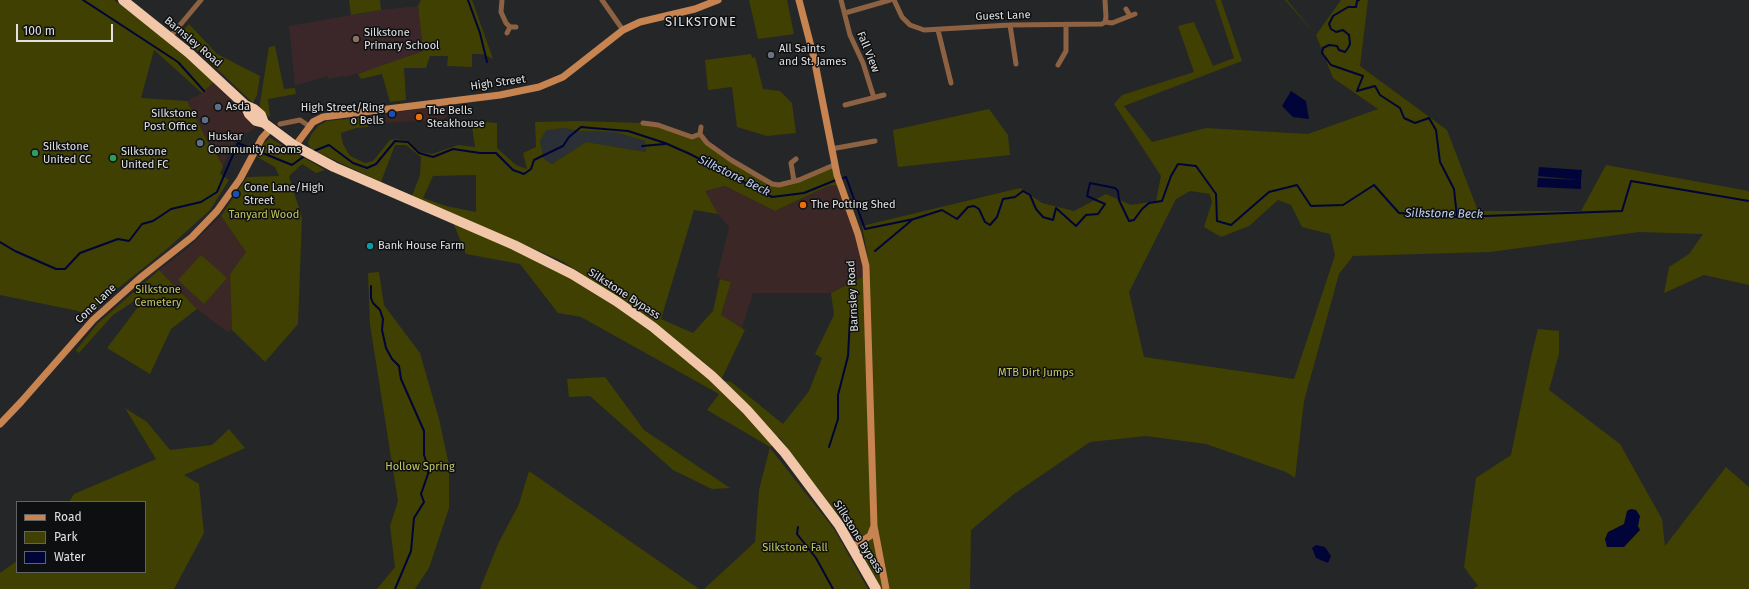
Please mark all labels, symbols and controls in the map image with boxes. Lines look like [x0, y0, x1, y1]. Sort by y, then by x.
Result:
street label: Guest Lane [975, 8, 1031, 24]
street label: Barnsley Road [161, 14, 225, 70]
district label: SILKSTONE [665, 14, 737, 30]
scale bar [18, 16, 115, 42]
text: 100 m [23, 24, 55, 38]
place label: Silkstone Primary School [364, 26, 439, 52]
street label: Fall View [854, 30, 882, 74]
marker: Silkstone Primary School [351, 34, 361, 44]
place label: All Saints and St. James [779, 42, 846, 68]
marker: All Saints and St. James [766, 50, 776, 60]
street label: High Street [470, 73, 526, 93]
place label: Asda [226, 100, 250, 114]
place label: High Street/Ring o Bells [301, 101, 384, 127]
marker: Asda [213, 102, 223, 112]
place label: The Bells Steakhouse [427, 104, 485, 130]
place label: Silkstone Post Office [144, 107, 197, 133]
marker: High Street/Ring o Bells [387, 109, 397, 119]
marker: The Bells Steakhouse [414, 112, 424, 122]
marker: Silkstone Post Office [200, 115, 210, 125]
place label: Huskar Community Rooms [208, 130, 301, 156]
marker: Huskar Community Rooms [195, 138, 205, 148]
place label: Silkstone United CC [43, 140, 91, 166]
place label: Silkstone United FC [121, 145, 168, 171]
marker: Silkstone United CC [30, 148, 40, 158]
water label: Silkstone Beck [696, 152, 772, 200]
marker: Silkstone United FC [108, 153, 118, 163]
place label: Cone Lane/High Street [244, 181, 324, 207]
marker: Cone Lane/High Street [231, 189, 241, 199]
place label: The Potting Shed [811, 198, 896, 212]
marker: The Potting Shed [798, 200, 808, 210]
water label: Silkstone Beck [1405, 206, 1483, 222]
park label: Tanyard Wood [229, 208, 299, 222]
place label: Bank House Farm [378, 239, 464, 253]
marker: Bank House Farm [365, 241, 375, 251]
street label: Barnsley Road [845, 260, 861, 332]
street label: Silkstone Bypass [586, 266, 662, 322]
street label: Cone Lane [73, 281, 119, 327]
park label: Silkstone Cemetery [135, 283, 181, 309]
park label: MTB Dirt Jumps [998, 366, 1074, 380]
park label: Hollow Spring [385, 460, 455, 474]
street label: Silkstone Bypass [830, 498, 886, 576]
legend [16, 501, 146, 573]
text: Road [54, 510, 82, 524]
text: Park [54, 530, 78, 544]
park label: Silkstone Fall [762, 541, 828, 555]
text: Water [54, 550, 85, 564]

